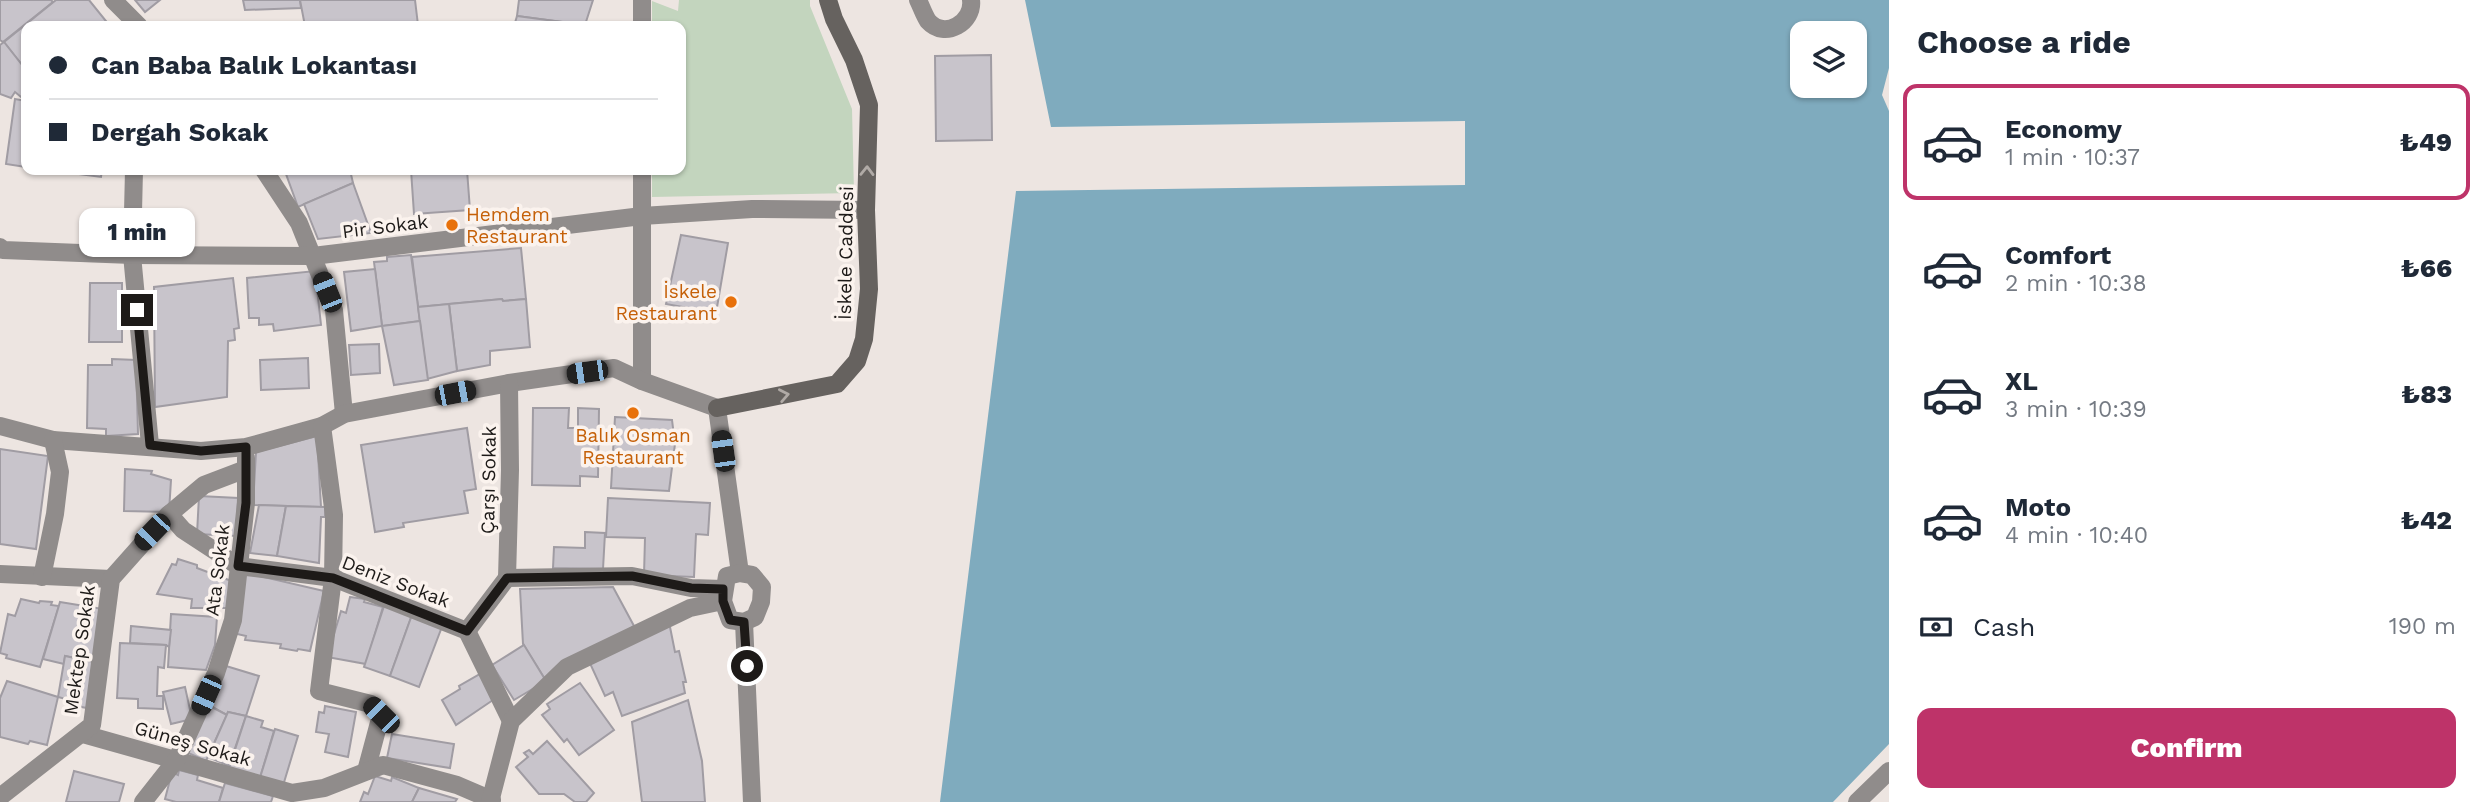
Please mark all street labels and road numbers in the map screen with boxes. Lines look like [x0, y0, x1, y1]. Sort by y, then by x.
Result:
street label: İskele Caddesi [833, 186, 858, 320]
street label: Pir Sokak [341, 210, 429, 243]
street label: Çarşı Sokak [476, 425, 501, 534]
street label: Ata Sokak [200, 523, 235, 617]
street label: Deniz Sokak [339, 550, 453, 613]
street label: Mektep Sokak [59, 583, 100, 716]
street label: Güneş Sokak [132, 716, 254, 771]

